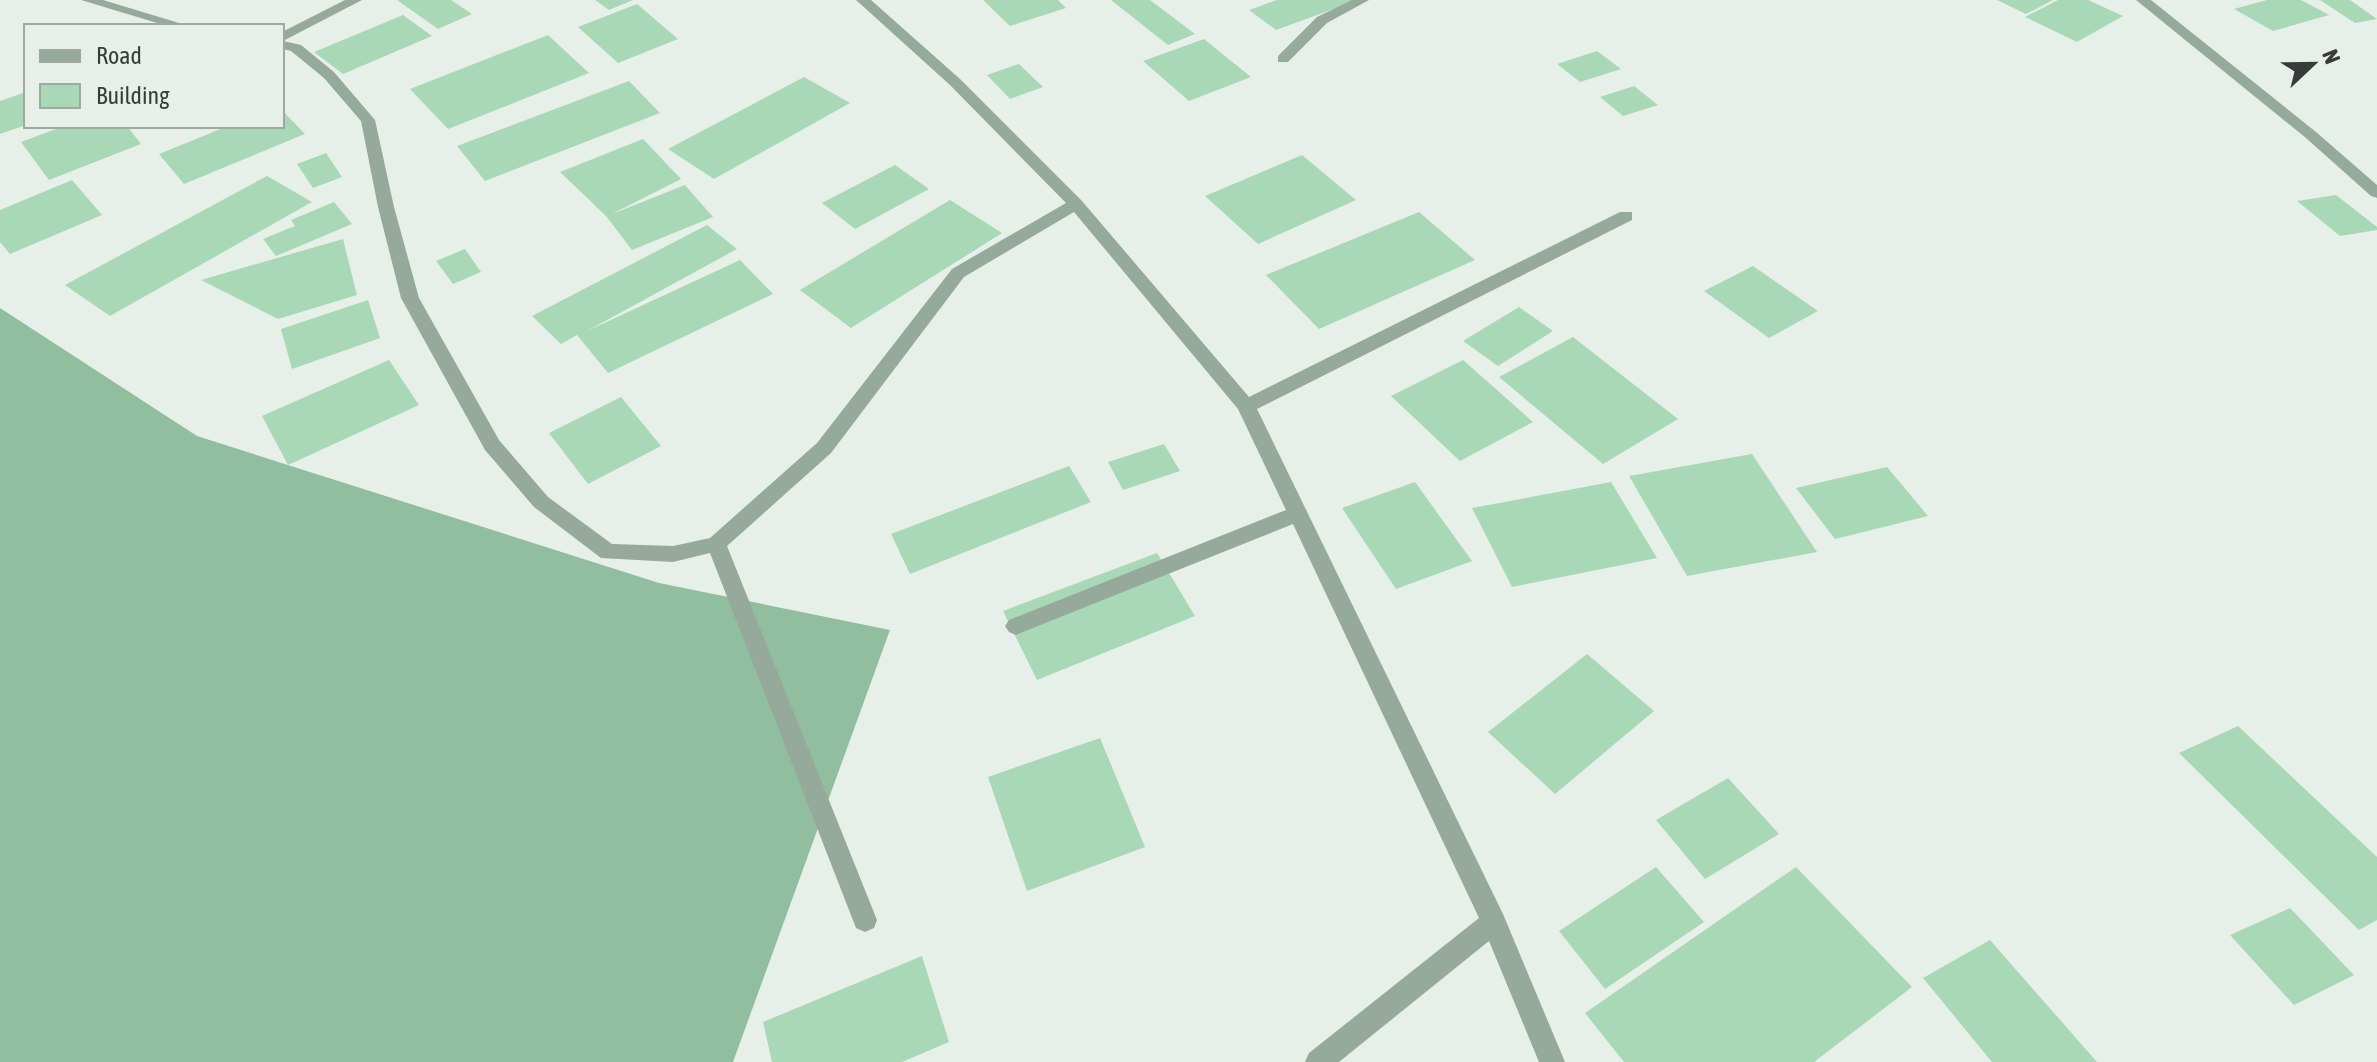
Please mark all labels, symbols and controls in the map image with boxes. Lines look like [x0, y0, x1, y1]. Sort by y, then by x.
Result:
legend [24, 24, 284, 128]
north arrow [2273, 24, 2353, 104]
text: Road [96, 42, 142, 69]
text: N [2317, 46, 2346, 67]
text: Building [96, 82, 170, 109]

